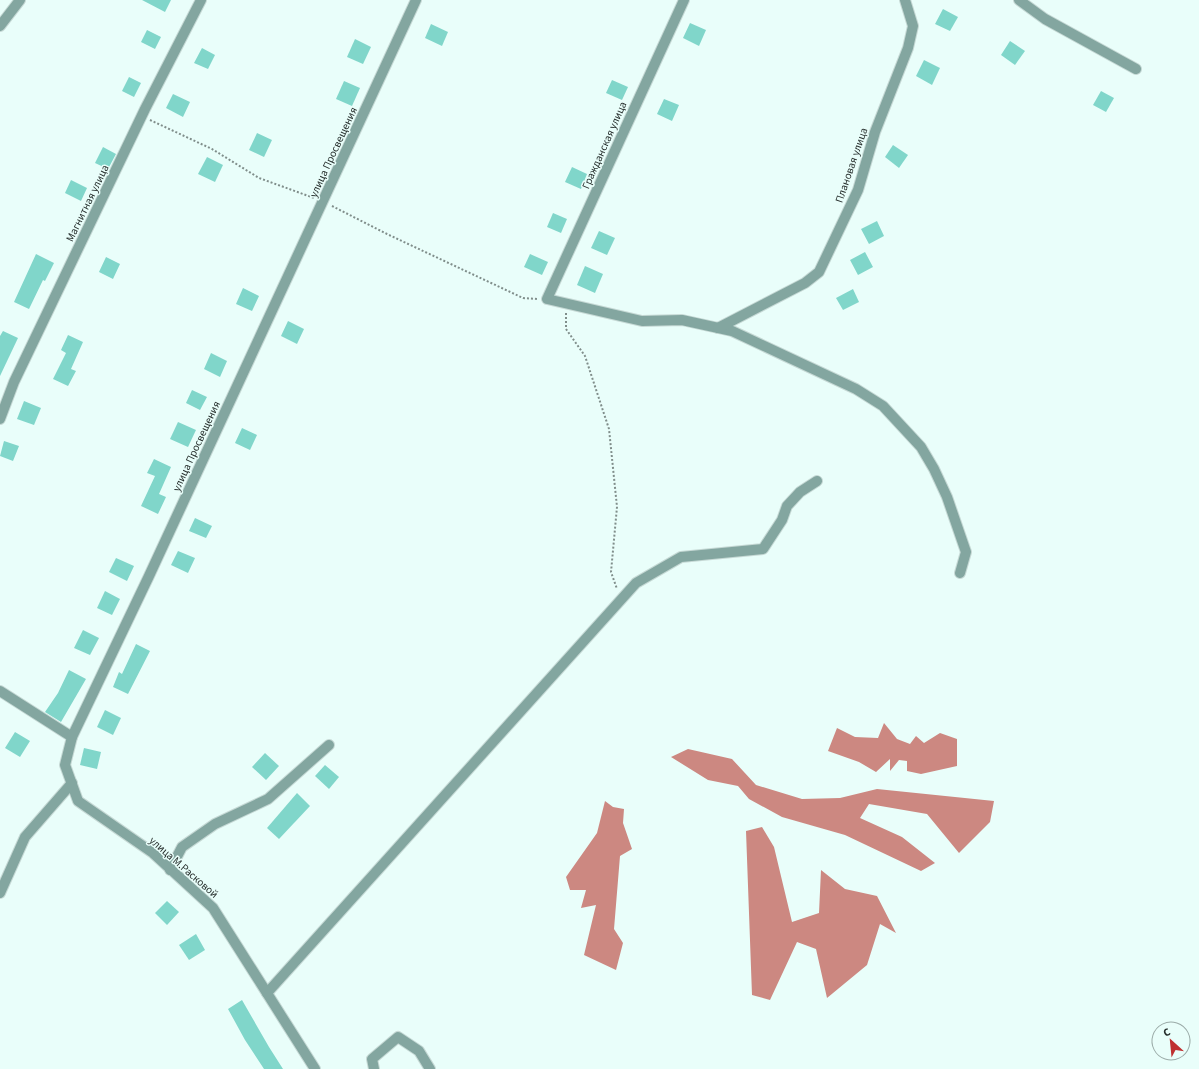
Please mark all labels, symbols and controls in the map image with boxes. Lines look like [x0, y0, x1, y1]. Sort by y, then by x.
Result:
street label: Гражданская улица [578, 99, 630, 191]
street label: улица Просвещения [306, 105, 361, 200]
street label: Плановая улица [832, 126, 871, 205]
street label: Магнитная улица [62, 162, 113, 244]
street label: улица Просвещения [169, 399, 224, 494]
street label: улица М.Расковой [146, 833, 221, 902]
north arrow [1151, 1021, 1191, 1061]
text: С [1160, 1024, 1173, 1041]

